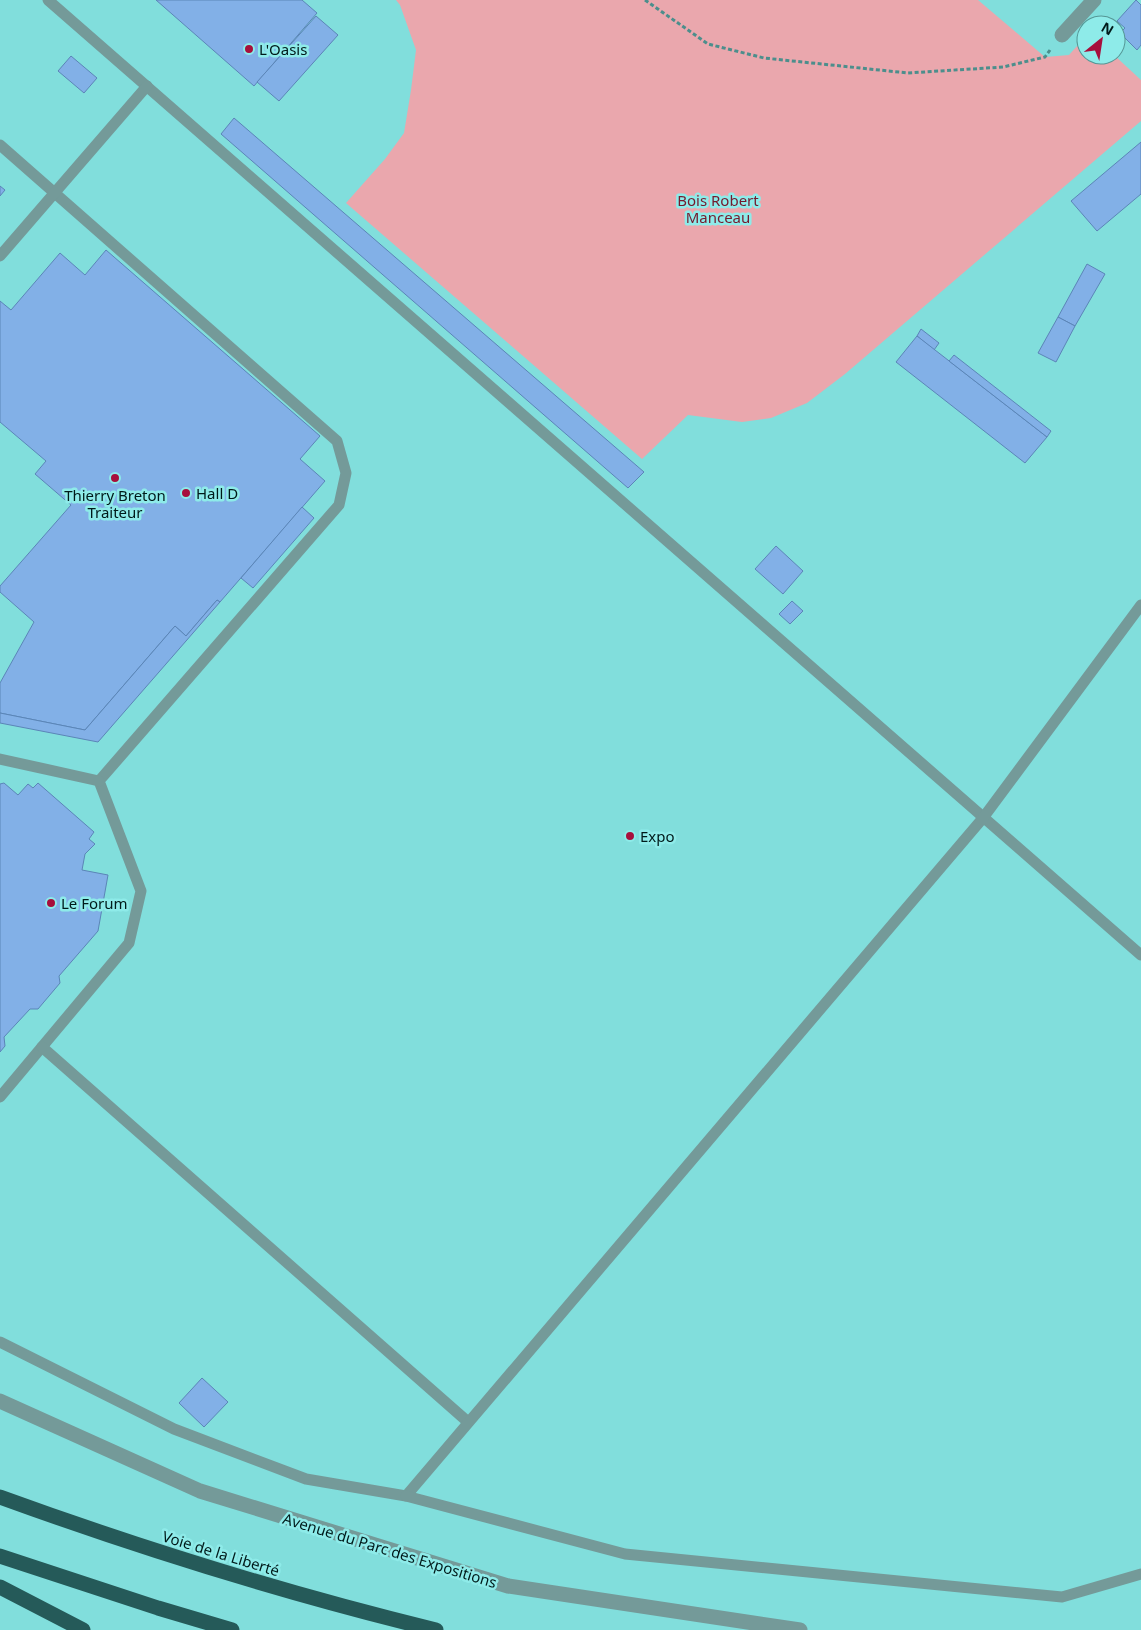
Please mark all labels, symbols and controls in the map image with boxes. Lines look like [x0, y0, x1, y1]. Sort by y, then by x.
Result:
north arrow [1076, 15, 1126, 65]
text: N [1098, 17, 1117, 39]
place label: L'Oasis [259, 39, 307, 59]
marker: L'Oasis [243, 43, 255, 55]
park label: Bois Robert Manceau [677, 190, 759, 227]
marker: Thierry Breton Traiteur [109, 472, 121, 484]
place label: Hall D [196, 483, 238, 503]
place label: Thierry Breton Traiteur [64, 485, 166, 522]
marker: Hall D [180, 487, 192, 499]
place label: Expo [640, 826, 675, 846]
marker: Expo [624, 830, 636, 842]
place label: Le Forum [61, 893, 128, 913]
marker: Le Forum [45, 897, 57, 909]
street label: Avenue du Parc des Expositions [281, 1508, 499, 1592]
street label: Voie de la Liberté [160, 1526, 282, 1580]

